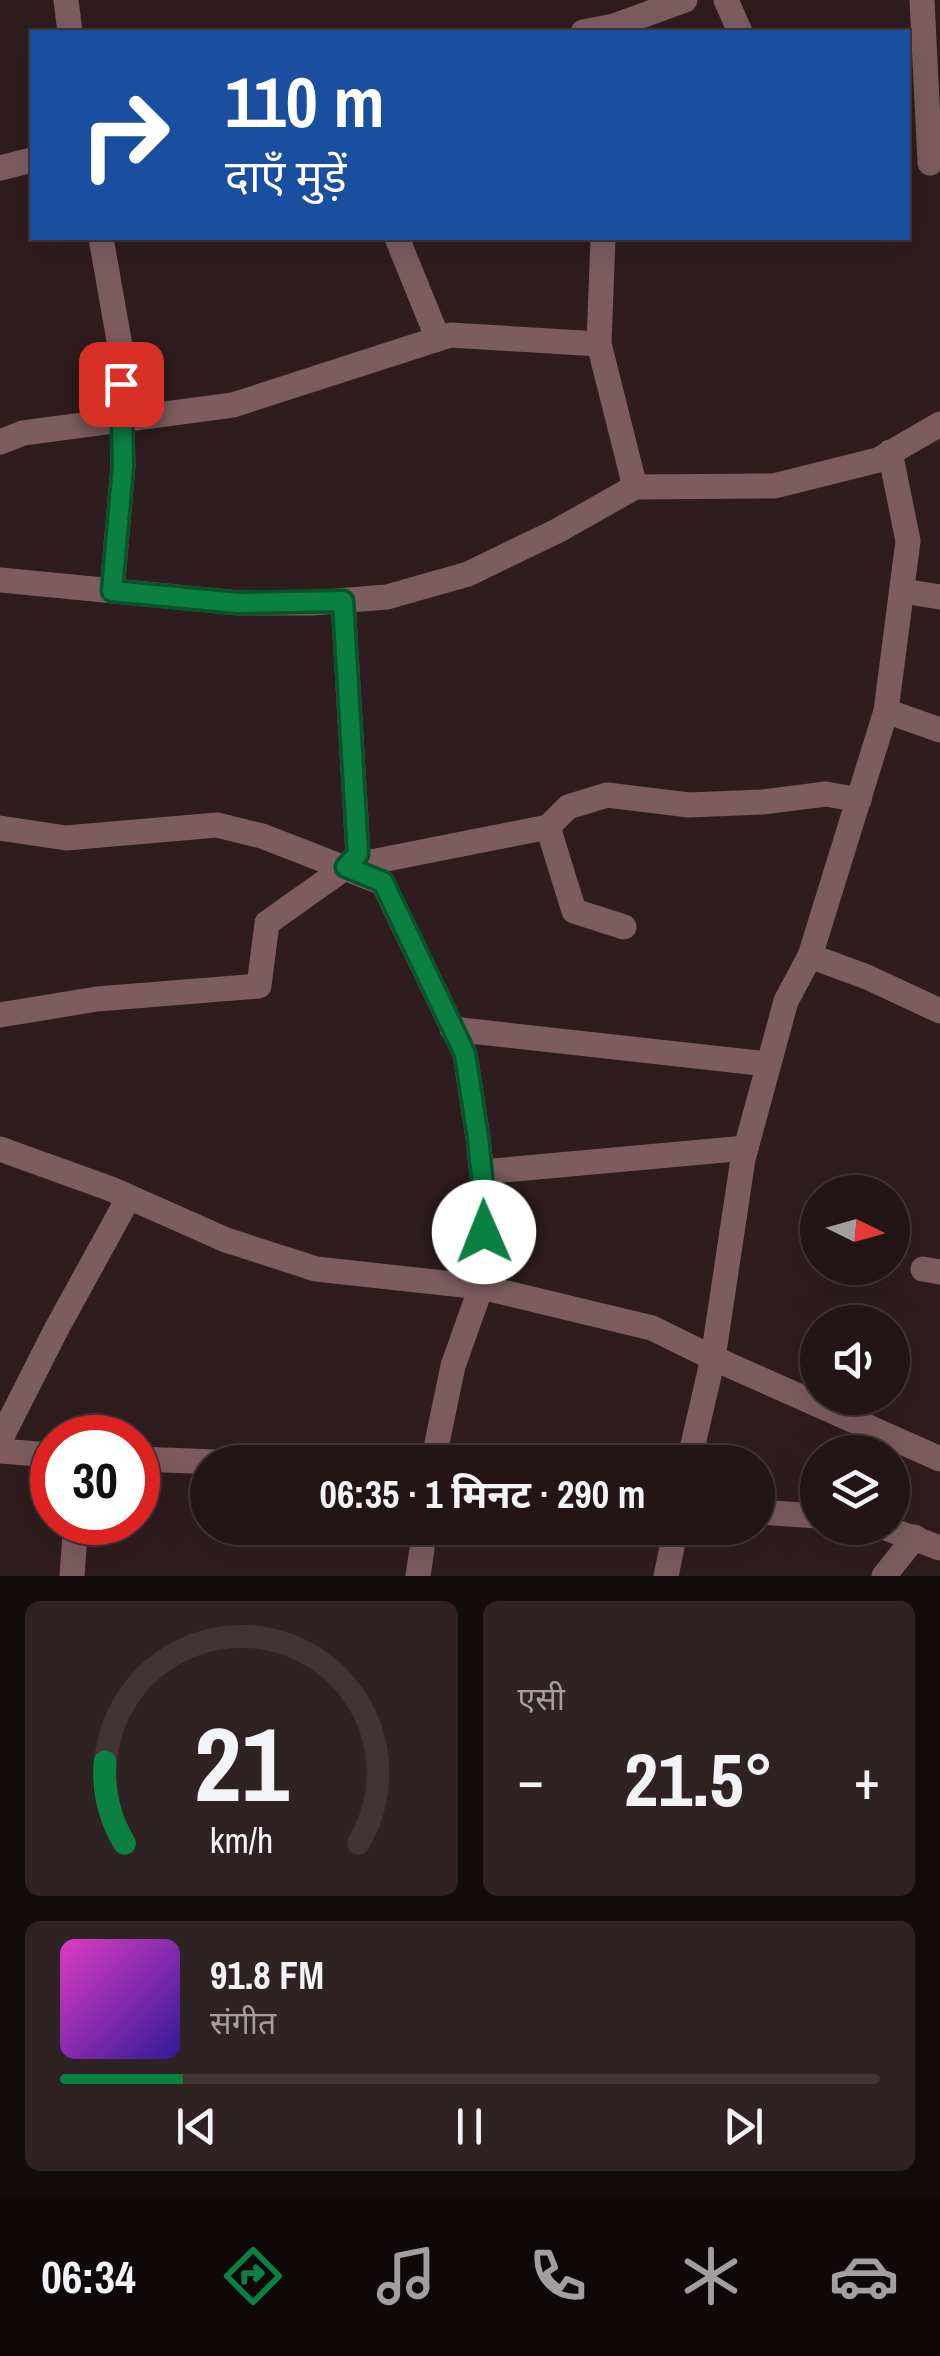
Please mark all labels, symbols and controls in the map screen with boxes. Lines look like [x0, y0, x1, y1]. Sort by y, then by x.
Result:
text: 110 m [225, 55, 385, 149]
icon: right [60, 70, 190, 200]
text: दाएँ मुड़ें [225, 145, 347, 206]
pin [79, 342, 164, 427]
icon: arrive [94, 357, 149, 412]
north arrow [800, 1175, 910, 1285]
map controls [800, 1175, 910, 1545]
position arrow [432, 1180, 536, 1284]
button: sound [800, 1305, 910, 1415]
speed limit sign: 30 [30, 1415, 160, 1545]
button: layers [800, 1435, 910, 1545]
text: 06:35 · 1 मिनट · 290 m [320, 1469, 645, 1520]
text: एसी [518, 1677, 565, 1720]
text: 21 [194, 1693, 289, 1833]
text: 21.5° [624, 1728, 774, 1829]
text: − [518, 1742, 544, 1816]
text: + [854, 1742, 880, 1816]
text: km/h [209, 1816, 273, 1864]
text: 91.8 FM [210, 1950, 324, 2001]
text: संगीत [210, 2001, 276, 2044]
icon: previous [169, 2099, 224, 2154]
icon: pause [442, 2099, 497, 2154]
icon: next [716, 2099, 771, 2154]
icon: directions [218, 2241, 288, 2311]
icon: music [371, 2241, 441, 2311]
icon: phone [523, 2241, 593, 2311]
icon: climate [676, 2241, 746, 2311]
icon: car [829, 2241, 899, 2311]
text: 06:34 [41, 2246, 136, 2307]

